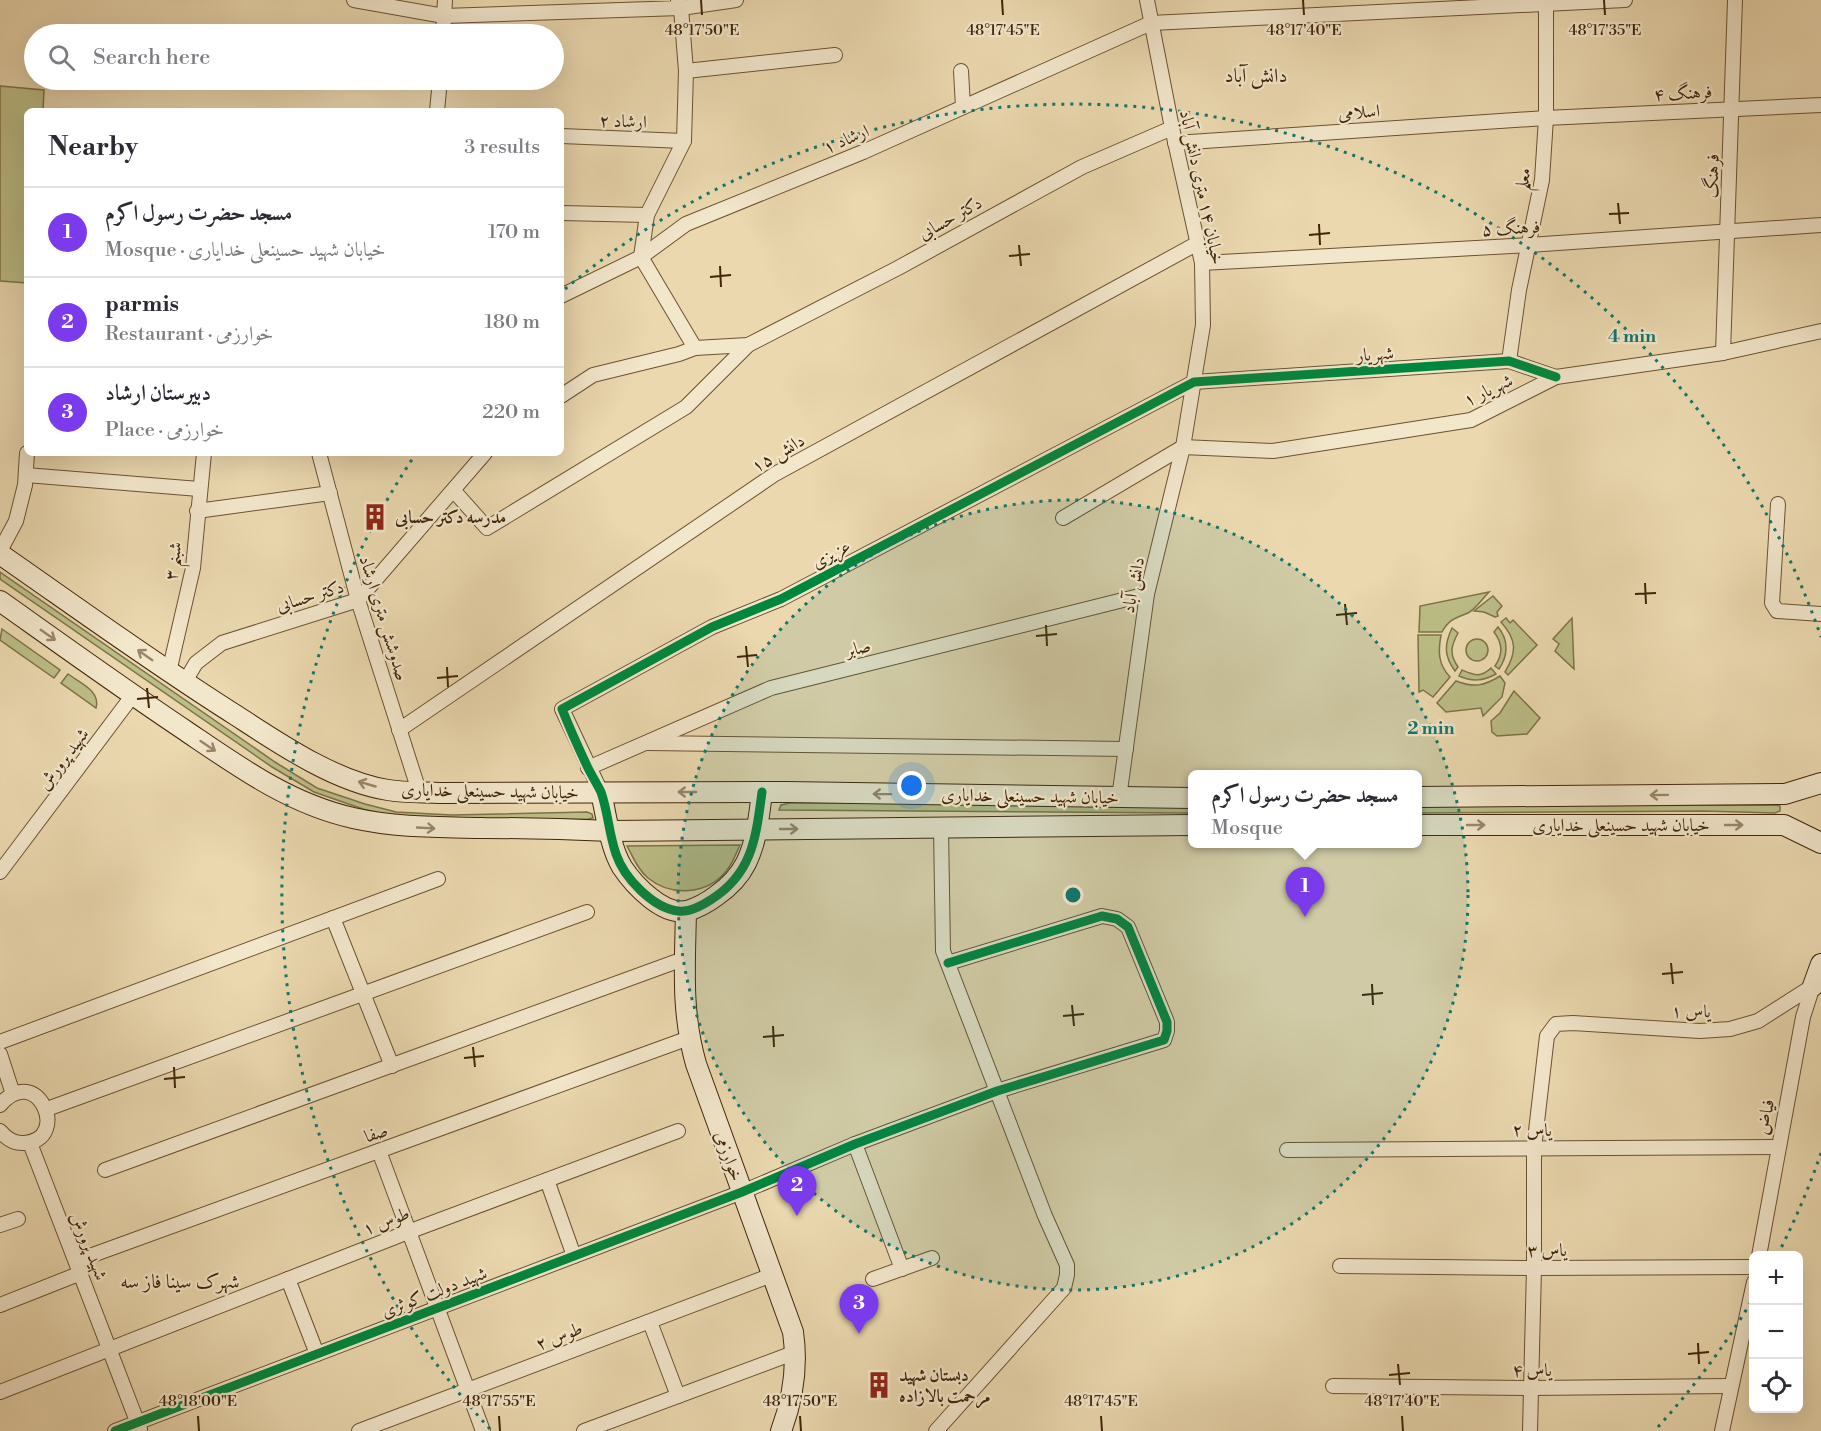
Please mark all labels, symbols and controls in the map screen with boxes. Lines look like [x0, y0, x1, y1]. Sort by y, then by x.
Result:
text: 48°17'50"E [665, 21, 739, 40]
text: 48°17'45"E [966, 21, 1040, 40]
text: 48°17'40"E [1266, 21, 1342, 40]
text: 48°17'35"E [1568, 21, 1642, 40]
search box [24, 24, 564, 90]
icon: search [45, 41, 78, 74]
text: Search here [93, 44, 210, 71]
district label: دانش آباد [1225, 63, 1287, 89]
street label: فرهنگ ۴ [1653, 79, 1713, 107]
street label: اسلامی [1337, 100, 1381, 125]
street label: خیابان ۱۴ متری دانش آباد [1174, 108, 1229, 267]
street label: ارشاد ۲ [599, 109, 647, 134]
street label: ارشاد ۱ [820, 120, 873, 159]
text: Nearby [48, 131, 138, 163]
text: 3 results [464, 135, 540, 160]
street label: فرهنگ [1699, 153, 1725, 199]
street label: معلم [1511, 166, 1542, 193]
street label: دکتر حسابی [914, 192, 987, 246]
text: مسجد حضرت رسول اکرم [105, 200, 292, 227]
street label: فرهنگ ۵ [1481, 214, 1541, 242]
text: 1 [63, 220, 72, 245]
text: 170 m [488, 220, 540, 245]
text: Mosque · خیابان شهید حسینعلی خدایاری [105, 238, 386, 263]
text: parmis [105, 291, 179, 318]
text: 2 [61, 310, 74, 335]
text: 180 m [485, 310, 540, 335]
text: Restaurant · خوارزمی [105, 322, 273, 347]
text: 4 min [1608, 325, 1656, 348]
street label: شهریار [1353, 342, 1395, 367]
street label: شهریار ۱ [1460, 369, 1517, 412]
text: دبیرستان ارشاد [105, 380, 211, 407]
text: 3 [61, 400, 74, 425]
text: 220 m [482, 400, 540, 425]
text: Place · خوارزمی [105, 418, 224, 443]
street label: دانش ۱۵ [747, 429, 809, 478]
building icon: مدرسه دکتر حسابی [360, 502, 390, 532]
place label: مدرسه دکتر حسابی [394, 506, 506, 530]
street label: عزیزی [808, 535, 855, 575]
street label: شبنم ۳ [159, 540, 194, 583]
street label: صدوشش متری ارشاد [354, 553, 413, 683]
street label: دانش آباد [1117, 555, 1150, 615]
street label: دکتر حسابی [274, 575, 347, 619]
one-way arrow [39, 629, 55, 641]
street label: صابر [841, 634, 873, 663]
one-way arrow [137, 649, 153, 661]
text: 2 min [1407, 717, 1455, 740]
street label: شهید پرورش [33, 724, 94, 795]
one-way arrow [199, 740, 216, 752]
popup [1188, 770, 1422, 848]
your location [897, 771, 926, 800]
one-way arrow [358, 778, 377, 789]
street label: خیابان شهید حسینعلی خدایاری [401, 778, 579, 806]
text: مسجد حضرت رسول اکرم [1211, 782, 1399, 809]
street label: خیابان شهید حسینعلی خدایاری [941, 783, 1119, 811]
one-way arrow [678, 786, 698, 798]
one-way arrow [873, 788, 893, 799]
one-way arrow [1649, 789, 1669, 801]
street label: خیابان شهید حسینعلی خدایاری [1532, 814, 1710, 838]
text: Mosque [1211, 816, 1283, 841]
one-way arrow [1465, 819, 1485, 831]
one-way arrow [1723, 819, 1743, 831]
one-way arrow [416, 822, 436, 833]
one-way arrow [779, 823, 799, 835]
pin: 1 [1286, 868, 1324, 917]
centre of rings [1063, 885, 1083, 905]
street label: یاس ۱ [1671, 1000, 1713, 1023]
street label: فیاض [1751, 1097, 1780, 1137]
street label: صفا [361, 1119, 391, 1148]
street label: یاس ۲ [1512, 1119, 1553, 1142]
street label: خوارزمی [709, 1128, 748, 1184]
pin: 2 [778, 1166, 816, 1216]
street label: طوس ۱ [359, 1202, 413, 1241]
street label: شهید پرورش [64, 1209, 113, 1284]
street label: یاس ۳ [1527, 1239, 1568, 1262]
map controls [1749, 1251, 1803, 1413]
button: + [1749, 1251, 1803, 1305]
street label: شهید دولت کوثری [378, 1262, 491, 1323]
district label: شهرک سینا فاز سه [120, 1270, 240, 1295]
pin: 3 [840, 1284, 878, 1334]
button: − [1749, 1305, 1803, 1359]
street label: طوس ۲ [532, 1317, 586, 1356]
street label: یاس ۴ [1512, 1359, 1553, 1382]
button: locate [1749, 1359, 1803, 1413]
place label: دبستان شهید مرحمت بالازاده [899, 1364, 991, 1409]
building icon: دبستان شهید مرحمت بالازاده [864, 1370, 894, 1400]
text: 48°18'00"E [159, 1392, 237, 1411]
text: 48°17'55"E [463, 1392, 536, 1411]
text: 48°17'50"E [763, 1392, 837, 1411]
text: 48°17'45"E [1064, 1392, 1138, 1411]
text: 48°17'40"E [1364, 1392, 1440, 1411]

